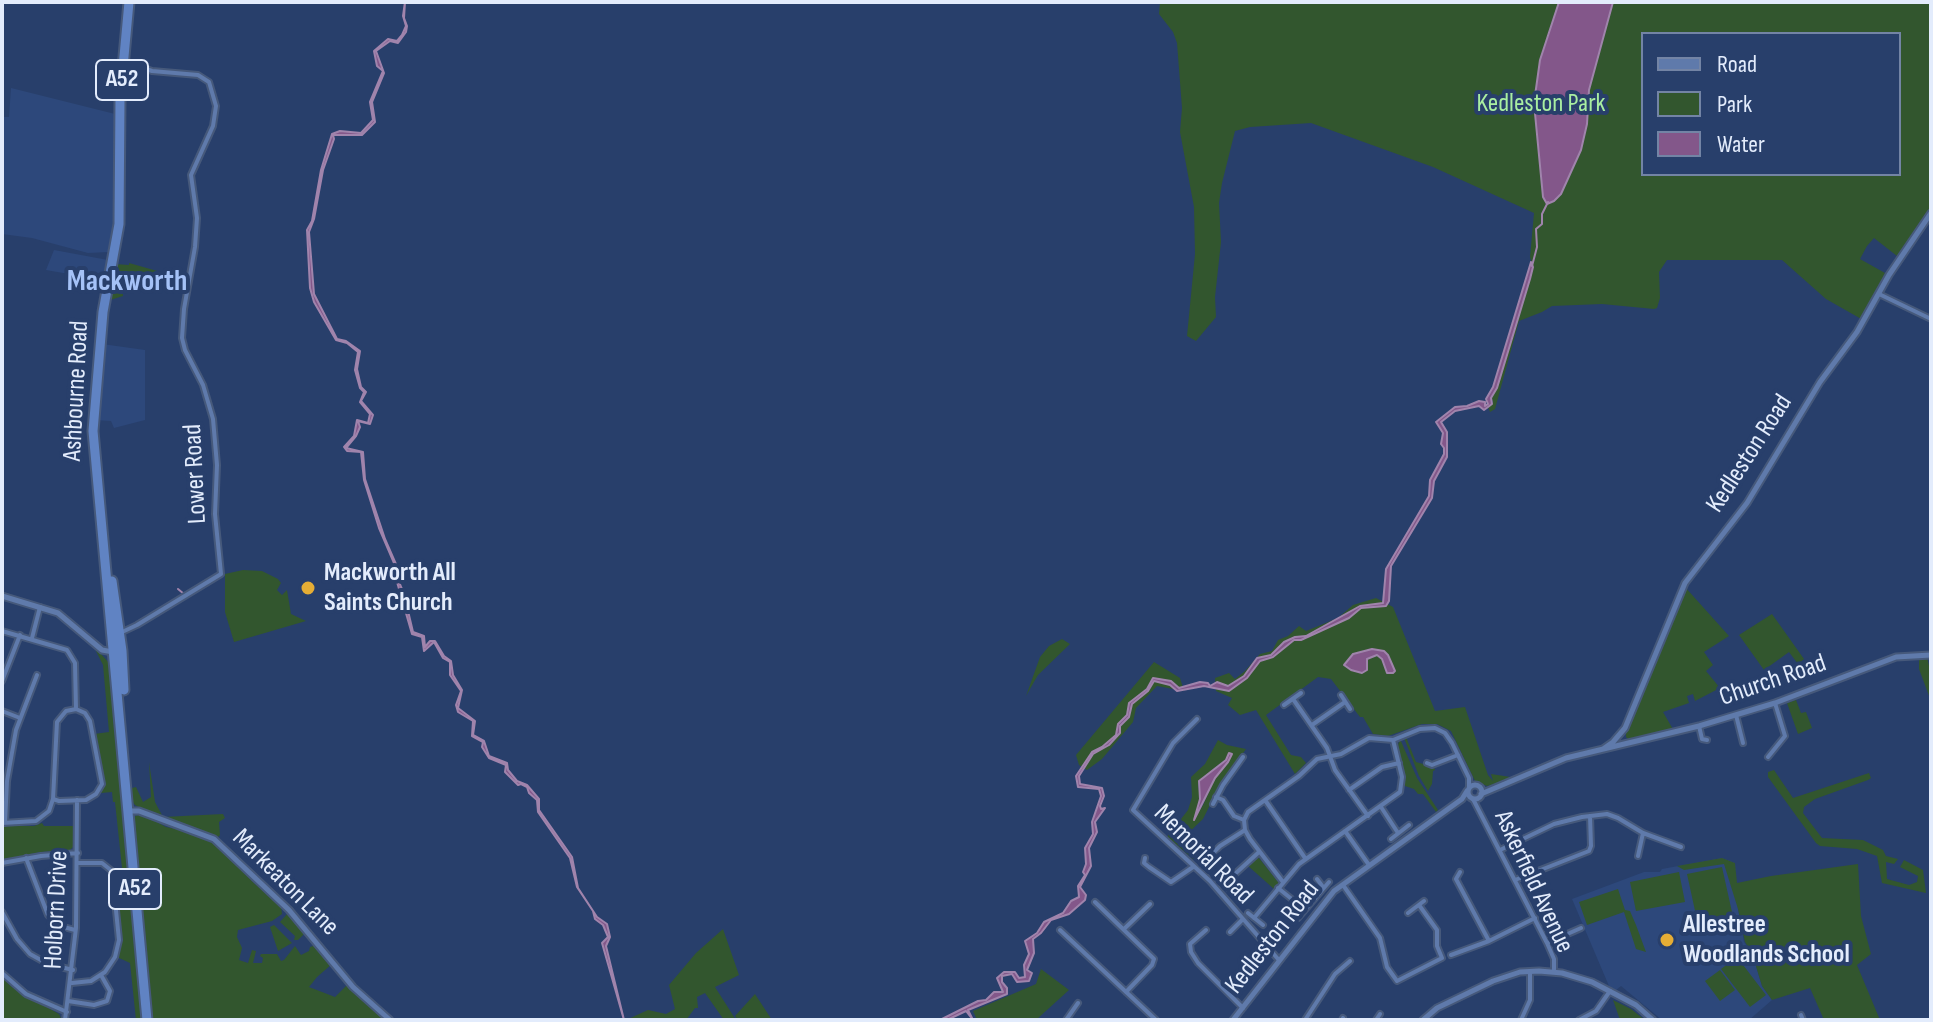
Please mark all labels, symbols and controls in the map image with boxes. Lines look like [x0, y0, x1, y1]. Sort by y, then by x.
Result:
legend [1641, 32, 1901, 176]
text: Road [1717, 50, 1757, 79]
road number: A52 [96, 60, 148, 100]
park label: Kedleston Park [1476, 88, 1606, 120]
text: Park [1717, 90, 1752, 119]
text: Water [1717, 130, 1765, 159]
district label: Mackworth [67, 264, 187, 300]
street label: Ashbourne Road [58, 320, 96, 462]
street label: Kedleston Road [1700, 389, 1800, 519]
street label: Lower Road [178, 423, 214, 525]
place label: Mackworth All Saints Church [324, 557, 456, 618]
marker: Mackworth All Saints Church [299, 579, 317, 597]
street label: Church Road [1716, 648, 1830, 714]
street label: Memorial Road [1147, 799, 1259, 911]
street label: Askerfield Avenue [1486, 806, 1580, 958]
street label: Markeaton Lane [225, 823, 345, 943]
street label: Holborn Drive [38, 850, 76, 970]
road number: A52 [109, 869, 161, 909]
street label: Kedleston Road [1219, 875, 1327, 1001]
place label: Allestree Woodlands School [1683, 909, 1850, 970]
marker: Allestree Woodlands School [1658, 931, 1676, 949]

